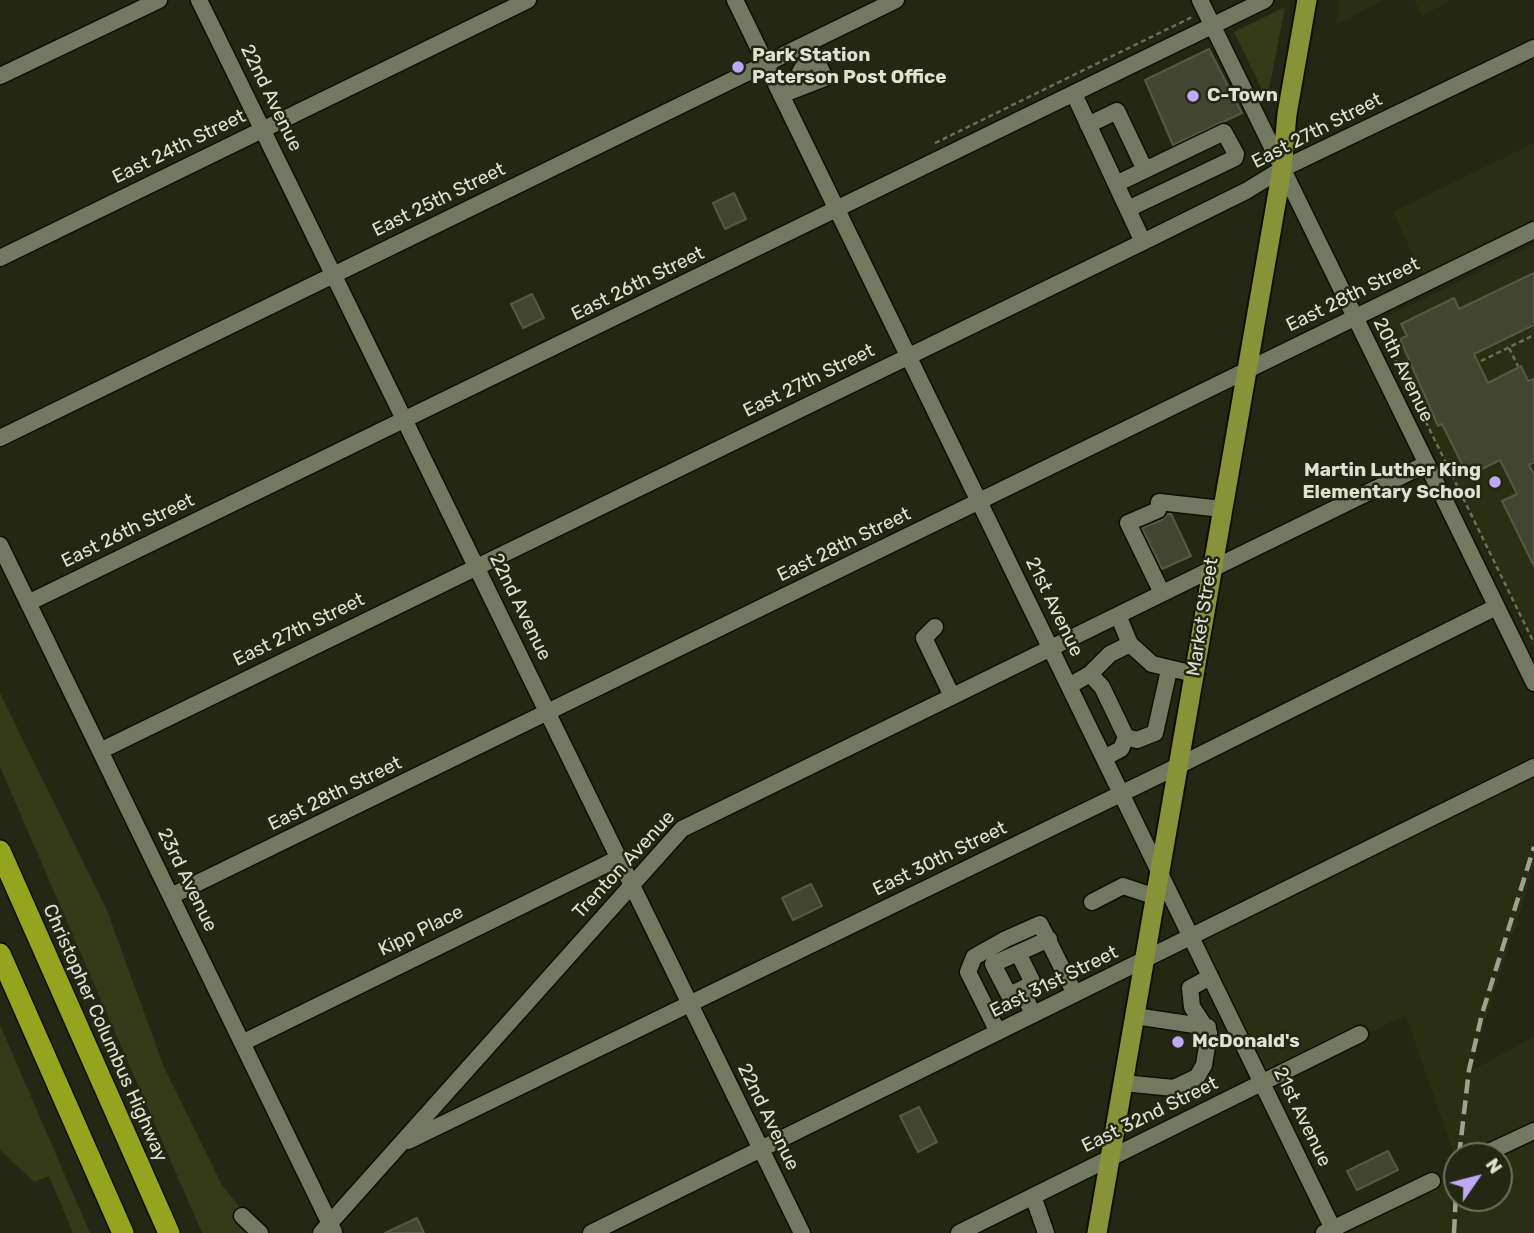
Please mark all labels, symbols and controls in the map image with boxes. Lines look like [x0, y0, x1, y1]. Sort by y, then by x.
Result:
street label: 22nd Avenue [235, 41, 307, 155]
place label: Park Station Paterson Post Office [752, 45, 946, 89]
marker: Park Station Paterson Post Office [730, 59, 746, 75]
place label: C-Town [1207, 85, 1278, 107]
marker: C-Town [1185, 88, 1201, 104]
street label: East 27th Street [1248, 88, 1386, 174]
street label: East 24th Street [109, 105, 249, 189]
street label: East 25th Street [369, 158, 509, 242]
street label: East 26th Street [568, 242, 708, 326]
street label: East 28th Street [1283, 253, 1423, 337]
street label: 20th Avenue [1368, 314, 1438, 426]
street label: East 27th Street [740, 339, 878, 423]
place label: Martin Luther King Elementary School [1302, 460, 1481, 504]
marker: Martin Luther King Elementary School [1487, 474, 1503, 490]
street label: East 26th Street [58, 489, 198, 573]
street label: East 28th Street [774, 503, 914, 587]
street label: 22nd Avenue [484, 550, 556, 664]
street label: 21st Avenue [1020, 554, 1088, 660]
street label: Market Street [1182, 556, 1224, 678]
street label: East 27th Street [230, 588, 368, 672]
street label: East 28th Street [265, 752, 405, 836]
street label: Trenton Avenue [568, 806, 680, 924]
street label: East 30th Street [869, 817, 1011, 901]
street label: 23rd Avenue [152, 825, 222, 935]
street label: Christopher Columbus Highway [38, 901, 172, 1165]
street label: Kipp Place [375, 901, 467, 961]
street label: East 31st Street [986, 941, 1122, 1023]
place label: McDonald's [1192, 1031, 1300, 1053]
marker: McDonald's [1170, 1034, 1186, 1050]
street label: 22nd Avenue [732, 1060, 804, 1174]
street label: 21st Avenue [1268, 1064, 1336, 1170]
street label: East 32nd Street [1078, 1072, 1222, 1158]
north arrow [1443, 1142, 1513, 1212]
text: N [1481, 1154, 1507, 1178]

